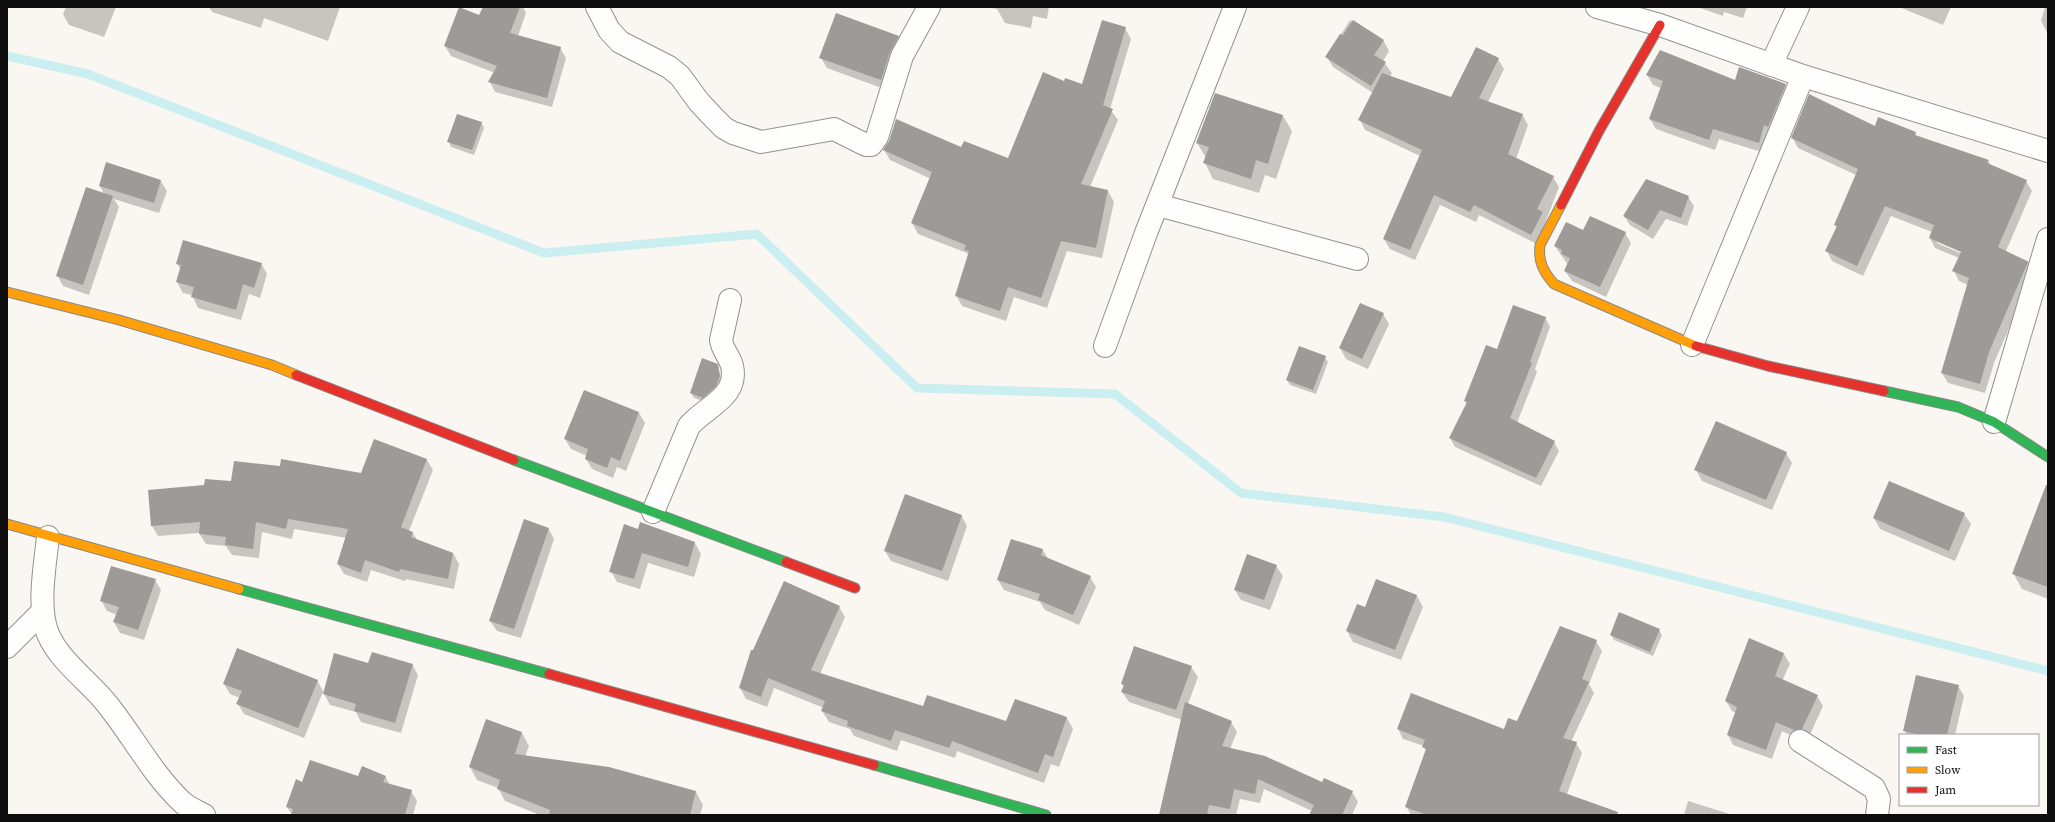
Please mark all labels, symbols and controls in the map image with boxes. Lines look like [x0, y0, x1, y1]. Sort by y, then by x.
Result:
legend [1899, 734, 2039, 806]
text: Fast [1935, 742, 1957, 758]
text: Slow [1935, 762, 1961, 778]
text: Jam [1934, 782, 1956, 798]

